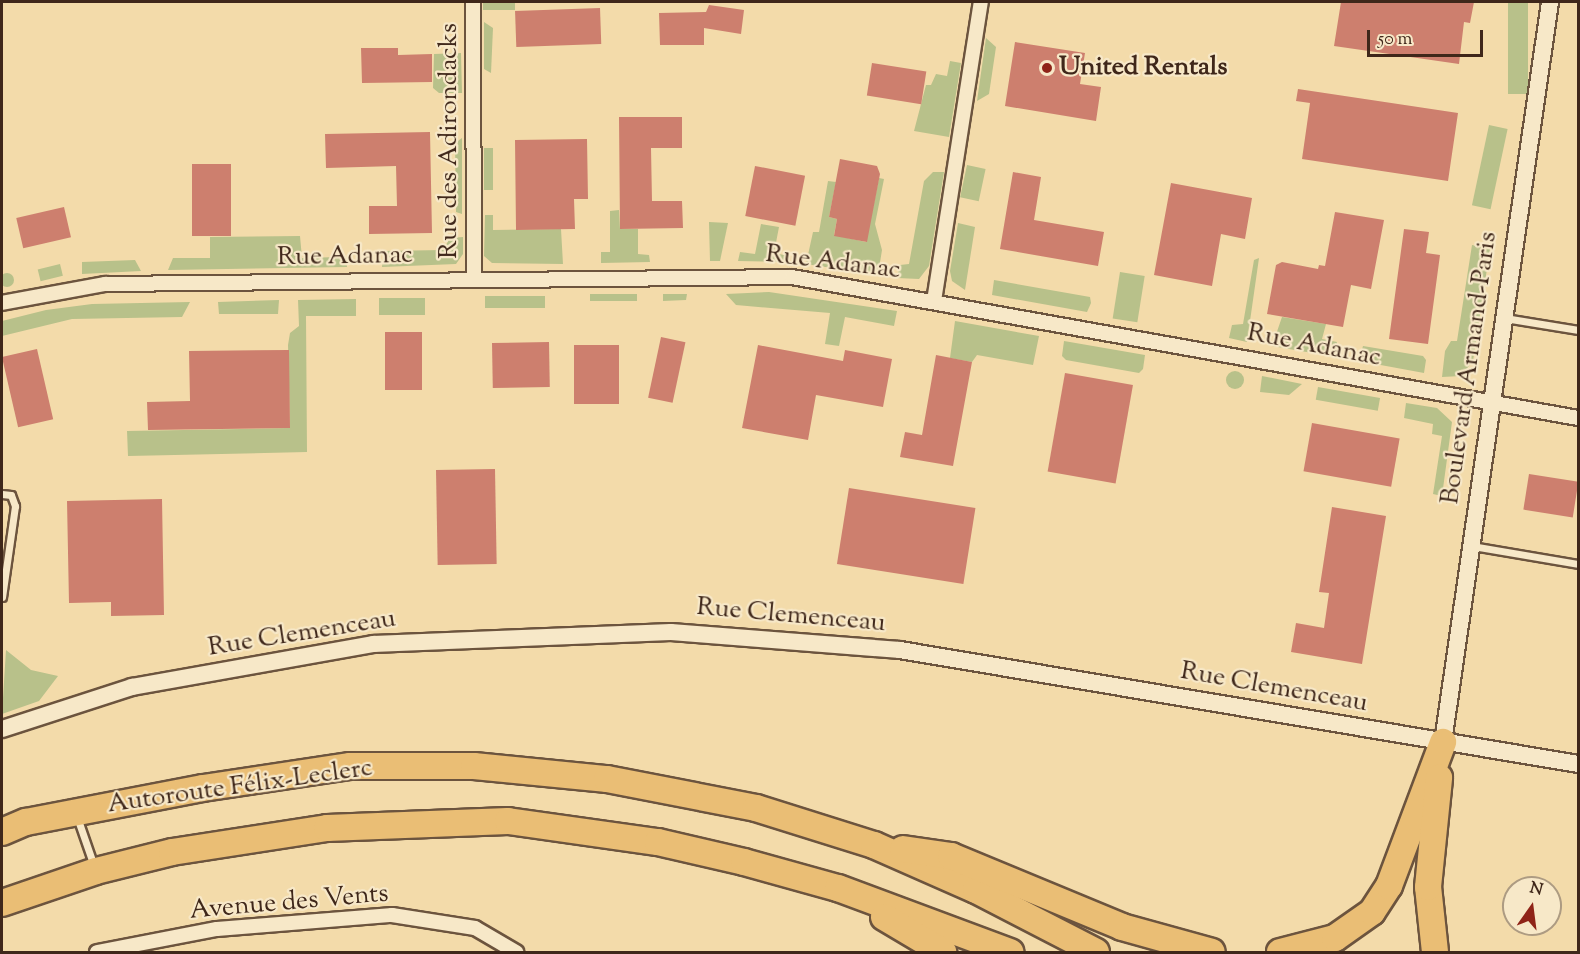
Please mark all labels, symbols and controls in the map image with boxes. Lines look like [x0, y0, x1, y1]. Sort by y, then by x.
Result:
scale bar [1370, 18, 1486, 56]
street label: Rue des Adirondacks [434, 23, 466, 259]
text: 50 m [1378, 27, 1412, 53]
place label: United Rentals [1059, 52, 1228, 84]
marker: United Rentals [1040, 61, 1054, 75]
street label: Boulevard Armand-Paris [1435, 230, 1505, 506]
street label: Rue Adanac [764, 239, 902, 287]
street label: Rue Adanac [277, 240, 413, 274]
street label: Rue Adanac [1244, 318, 1384, 374]
street label: Rue Clemenceau [695, 592, 887, 640]
street label: Rue Clemenceau [206, 604, 398, 664]
street label: Rue Clemenceau [1178, 656, 1370, 720]
street label: Autoroute Félix-Leclerc [105, 753, 375, 821]
north arrow [1502, 876, 1562, 936]
text: N [1527, 877, 1545, 903]
street label: Avenue des Vents [188, 879, 390, 927]

